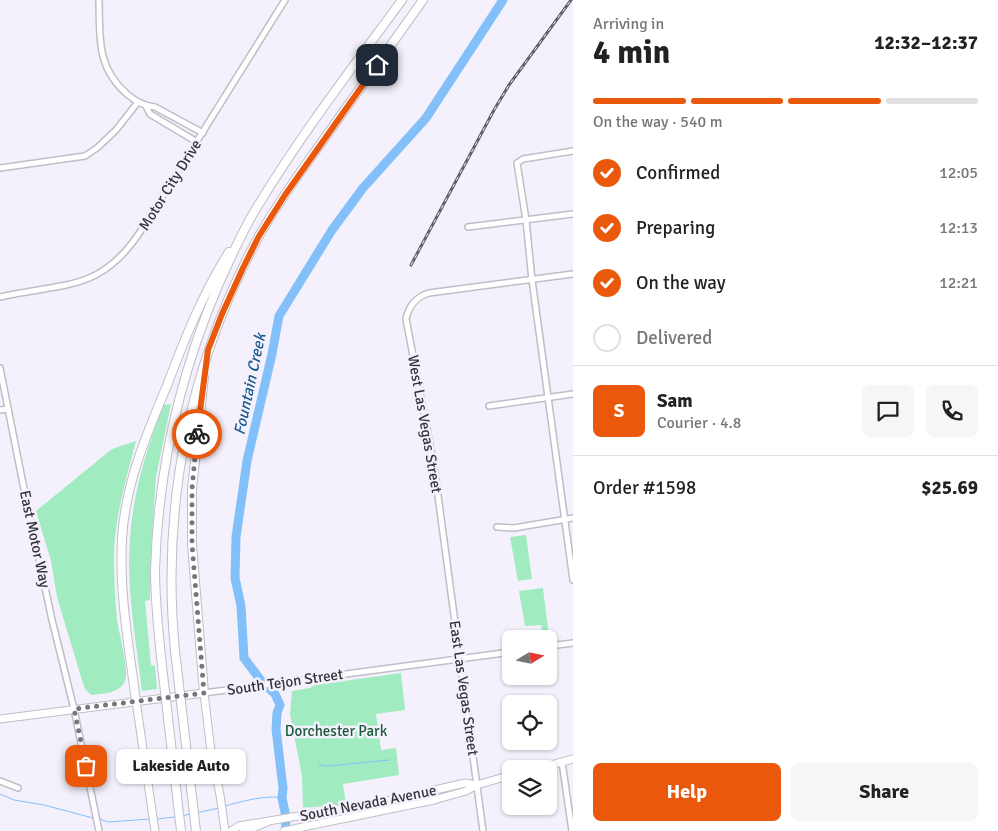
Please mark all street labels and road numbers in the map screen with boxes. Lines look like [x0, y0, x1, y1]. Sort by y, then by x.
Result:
street label: Motor City Drive [135, 136, 205, 234]
street label: West Las Vegas Street [404, 354, 446, 494]
street label: East Motor Way [16, 489, 54, 589]
street label: East Las Vegas Street [446, 619, 482, 757]
street label: South Tejon Street [226, 665, 344, 699]
street label: South Nevada Avenue [298, 781, 438, 825]

